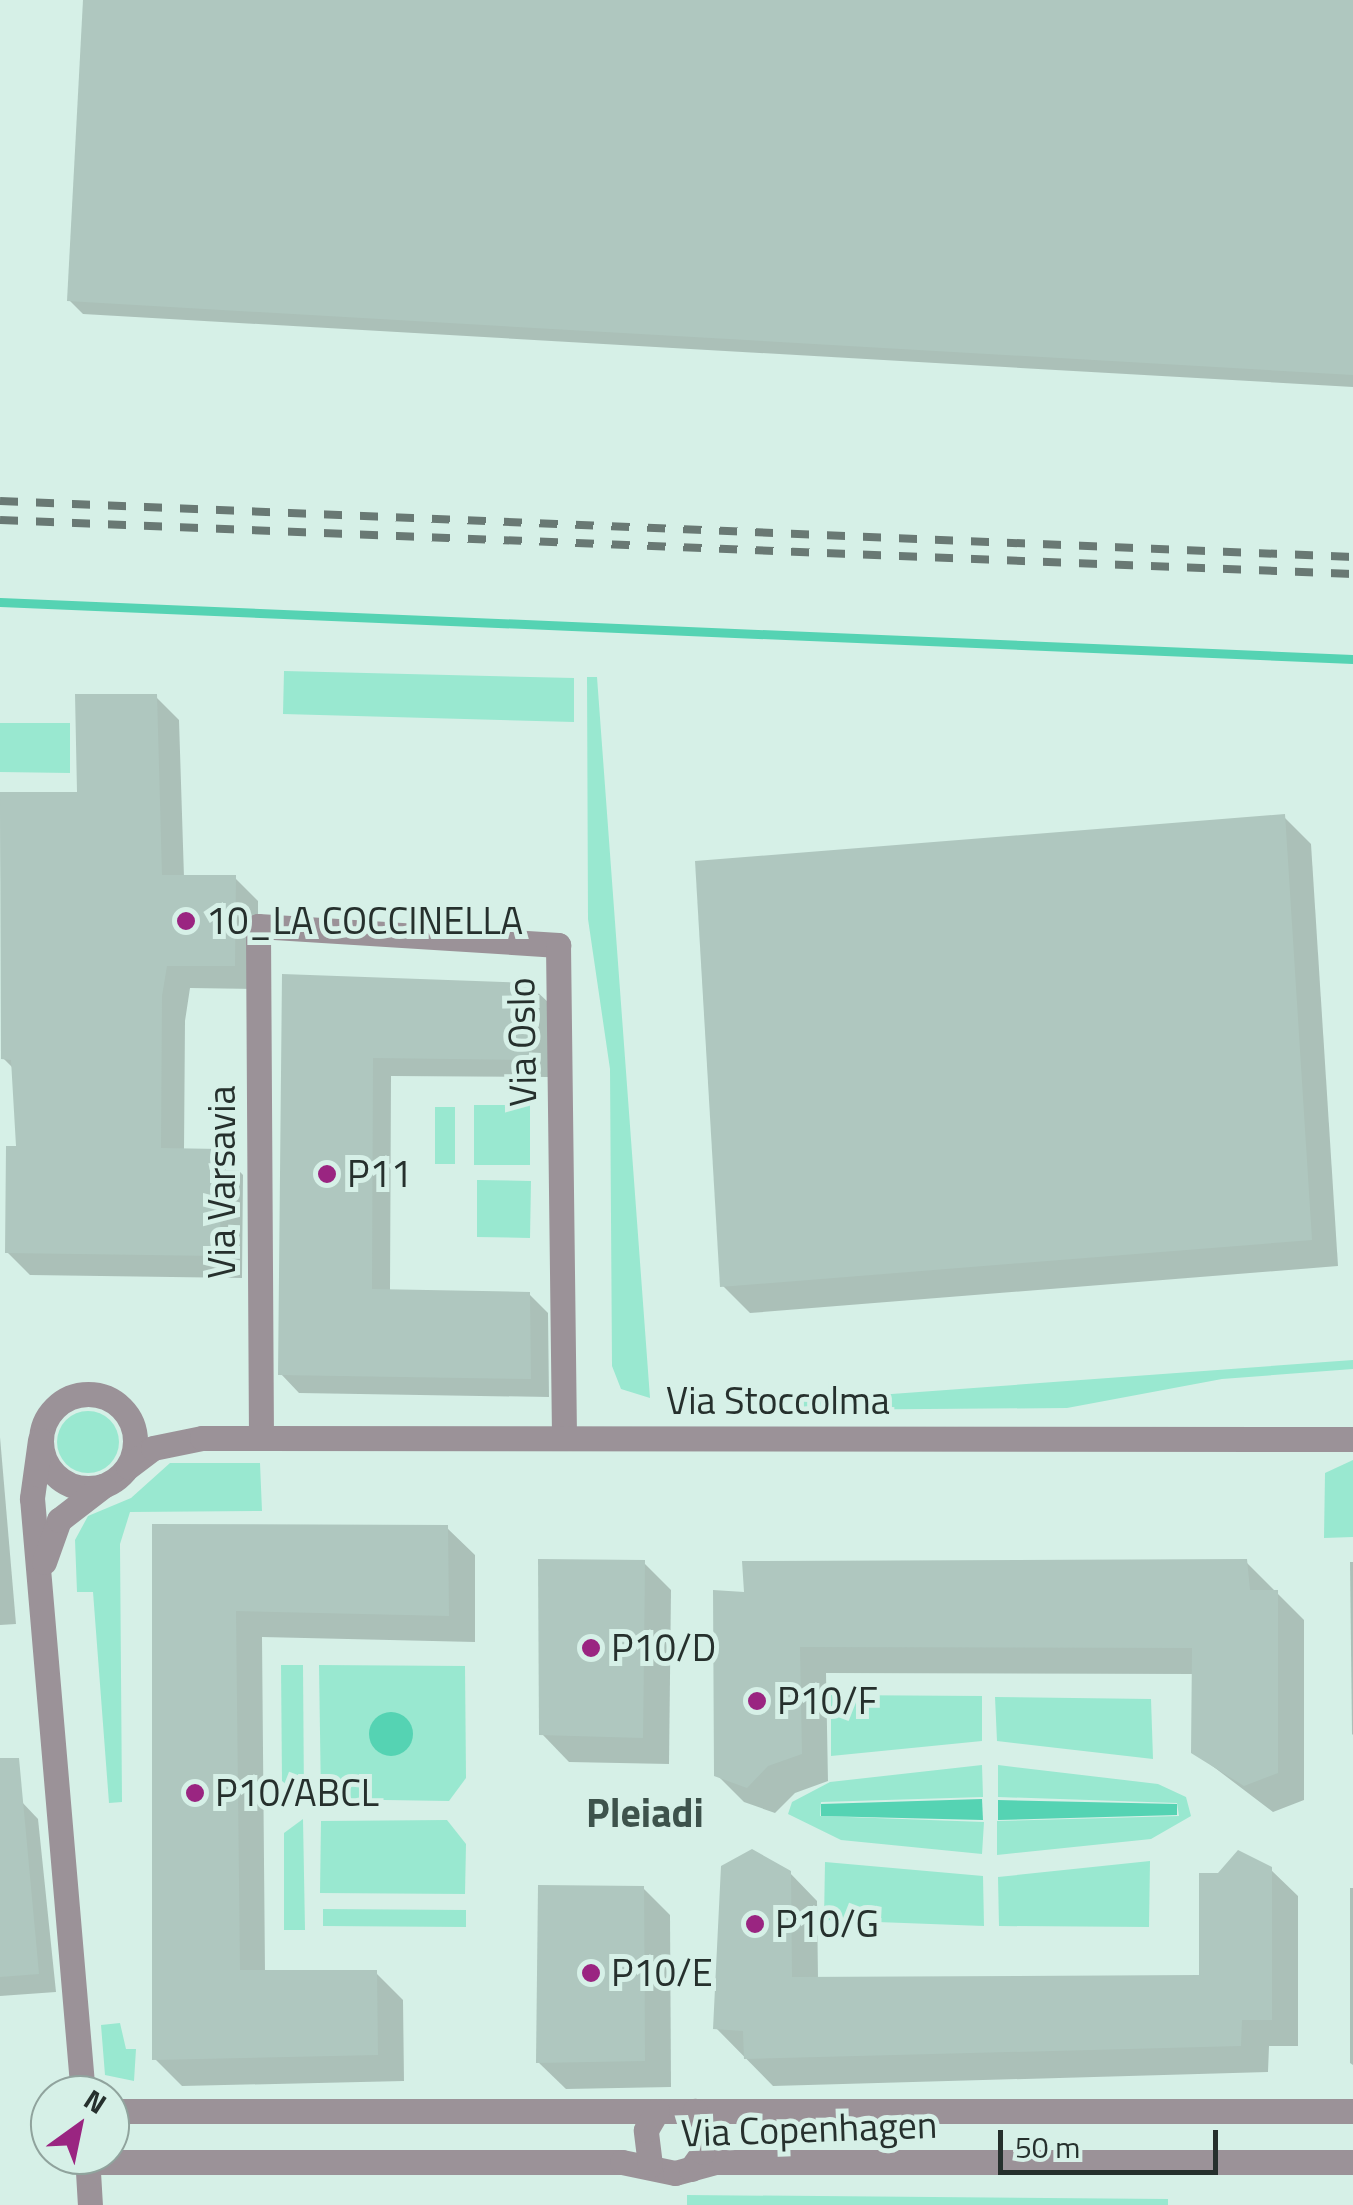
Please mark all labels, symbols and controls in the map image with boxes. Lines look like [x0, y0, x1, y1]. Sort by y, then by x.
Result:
place label: 10_LA COCCINELLA [206, 898, 523, 944]
marker: 10_LA COCCINELLA [175, 910, 197, 932]
street label: Via Oslo [498, 977, 546, 1107]
street label: Via Varsavia [199, 1085, 245, 1279]
place label: P11 [347, 1151, 412, 1197]
marker: P11 [316, 1163, 338, 1185]
street label: Via Stoccolma [666, 1378, 890, 1424]
place label: P10/D [611, 1625, 716, 1671]
marker: P10/D [580, 1637, 602, 1659]
place label: P10/F [777, 1678, 878, 1724]
marker: P10/F [746, 1690, 768, 1712]
place label: P10/ABCL [215, 1770, 379, 1816]
marker: P10/ABCL [184, 1782, 206, 1804]
district label: Pleiadi [586, 1789, 704, 1837]
place label: P10/G [775, 1901, 879, 1947]
marker: P10/G [744, 1913, 766, 1935]
place label: P10/E [611, 1950, 713, 1996]
marker: P10/E [580, 1962, 602, 1984]
north arrow [30, 2075, 130, 2175]
text: N [76, 2078, 115, 2124]
street label: Via Copenhagen [680, 2102, 938, 2156]
scale bar [1003, 2110, 1223, 2172]
text: 50 m [1015, 2124, 1080, 2170]

